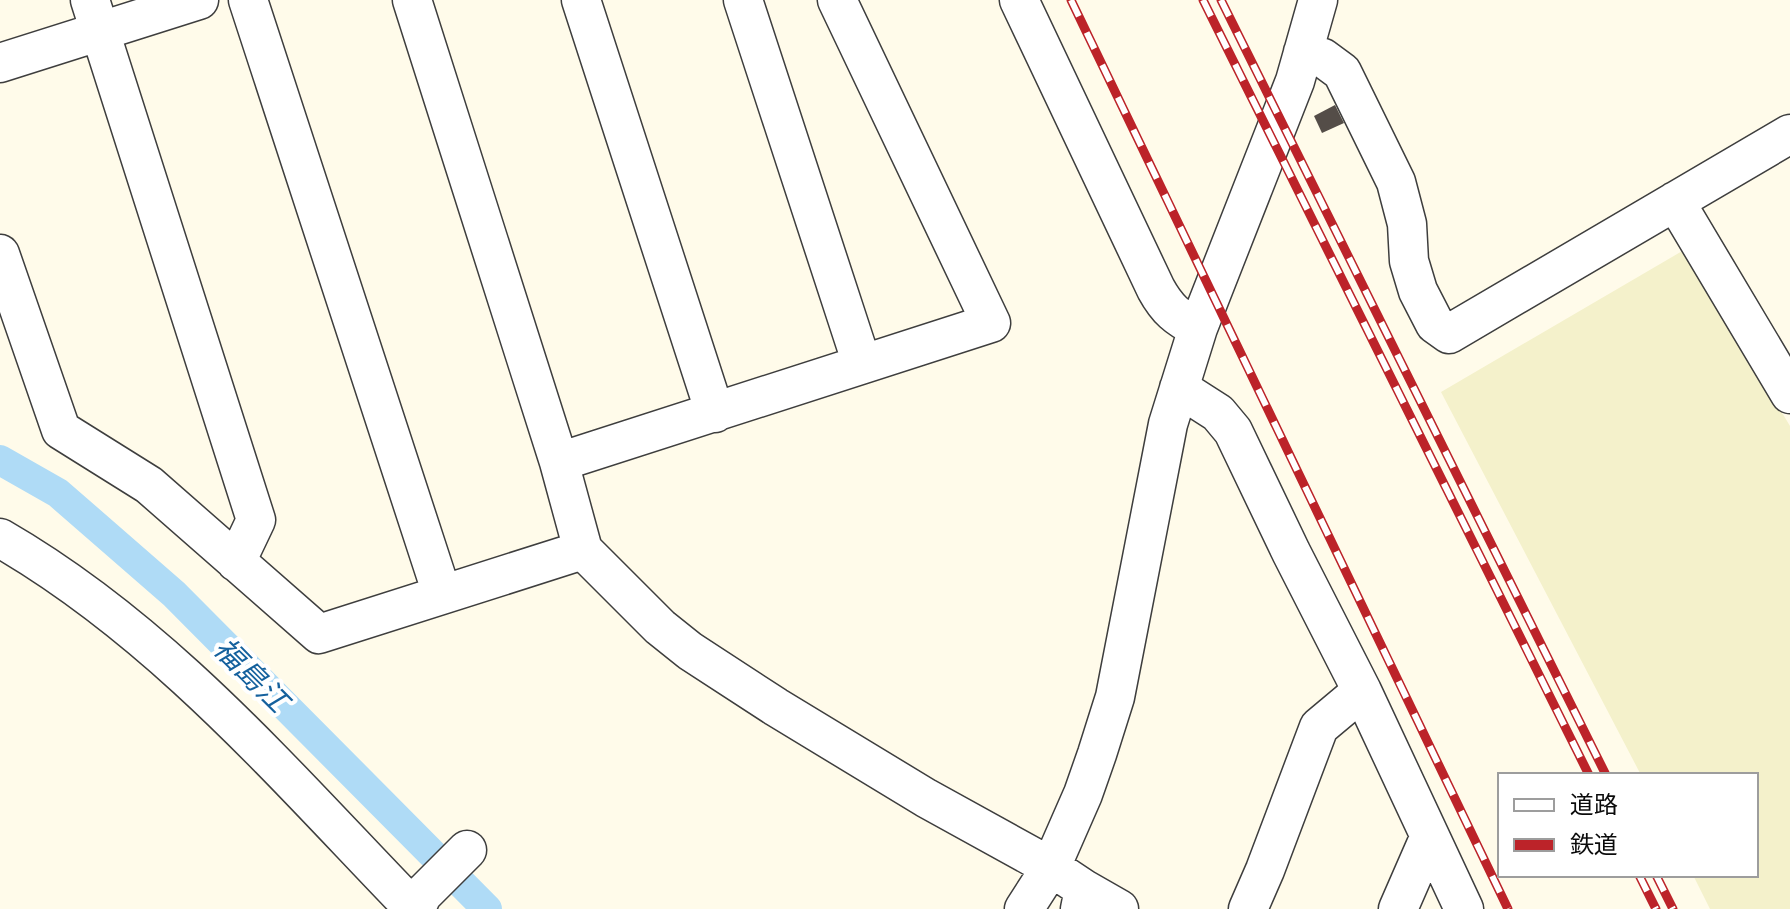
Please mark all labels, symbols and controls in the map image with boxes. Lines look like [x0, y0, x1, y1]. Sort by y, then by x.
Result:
water label: 福島江 [206, 626, 302, 722]
legend [1498, 773, 1758, 877]
text: 道路 [1570, 785, 1618, 820]
text: 鉄道 [1570, 825, 1618, 860]

